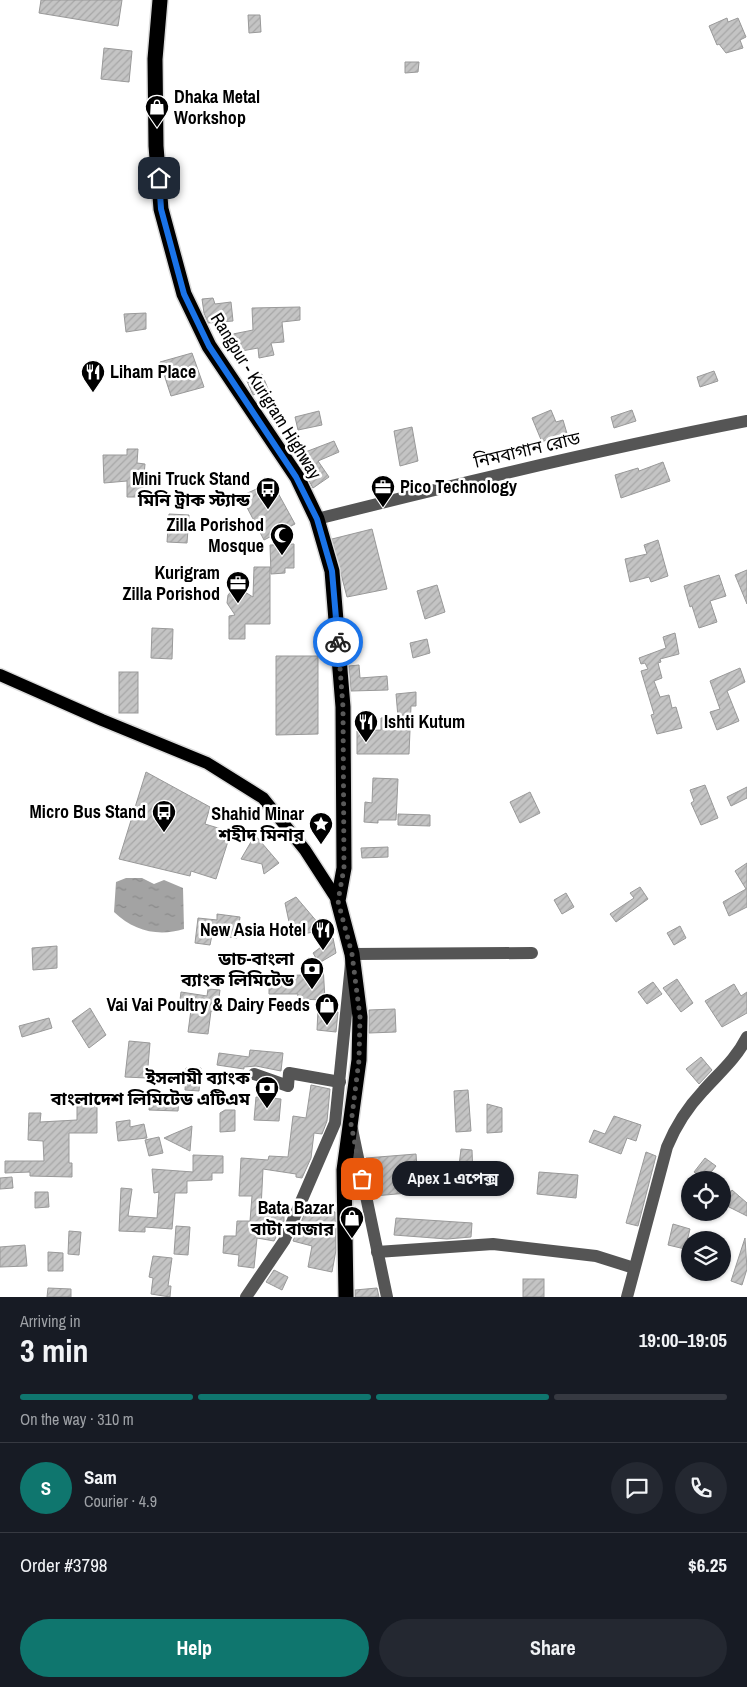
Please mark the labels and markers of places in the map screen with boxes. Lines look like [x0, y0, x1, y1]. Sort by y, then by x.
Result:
place label: Dhaka Metal Workshop [174, 84, 260, 130]
shop icon: Dhaka Metal Workshop [144, 94, 170, 128]
pin [138, 157, 180, 199]
restaurant icon: Liham Place [80, 359, 106, 393]
place label: Liham Place [110, 359, 196, 384]
place label: Mini Truck Stand মিনি ট্রাক স্ট্যান্ড [132, 466, 251, 512]
office icon: Pico Technology [370, 474, 396, 508]
place label: Pico Technology [400, 474, 518, 499]
bus stop icon: Mini Truck Stand মিনি ট্রাক স্ট্যান্ড [255, 476, 281, 510]
place label: Zilla Porishod Mosque [166, 512, 264, 558]
mosque icon: Zilla Porishod Mosque [269, 522, 295, 556]
place label: Kurigram Zilla Porishod [122, 560, 220, 606]
office icon: Kurigram Zilla Porishod [225, 570, 251, 604]
restaurant icon: Ishti Kutum [353, 709, 379, 743]
place label: Ishti Kutum [384, 709, 465, 734]
place label: Micro Bus Stand [30, 799, 146, 824]
bus stop icon: Micro Bus Stand [151, 799, 177, 833]
place label: Shahid Minar শহীদ মিনার [211, 801, 305, 847]
place icon: Shahid Minar শহীদ মিনার [308, 811, 334, 845]
place label: New Asia Hotel [200, 917, 306, 942]
restaurant icon: New Asia Hotel [310, 917, 336, 951]
place label: ডাচ-বাংলা ব্যাংক লিমিটেড [180, 946, 295, 992]
bank icon: ডাচ-বাংলা ব্যাংক লিমিটেড [299, 956, 325, 990]
place label: Vai Vai Poultry & Dairy Feeds [106, 992, 310, 1017]
shop icon: Vai Vai Poultry & Dairy Feeds [314, 992, 340, 1026]
place label: ইসলামী ব্যাংক বাংলাদেশ লিমিটেড এটিএম [50, 1065, 251, 1111]
bank icon: ইসলামী ব্যাংক বাংলাদেশ লিমিটেড এটিএম [254, 1075, 280, 1109]
pin [341, 1158, 383, 1200]
callout: Apex 1 এপেক্স [392, 1162, 514, 1196]
place label: Bata Bazar বাটা বাজার [250, 1195, 335, 1241]
shop icon: Bata Bazar বাটা বাজার [339, 1205, 365, 1239]

